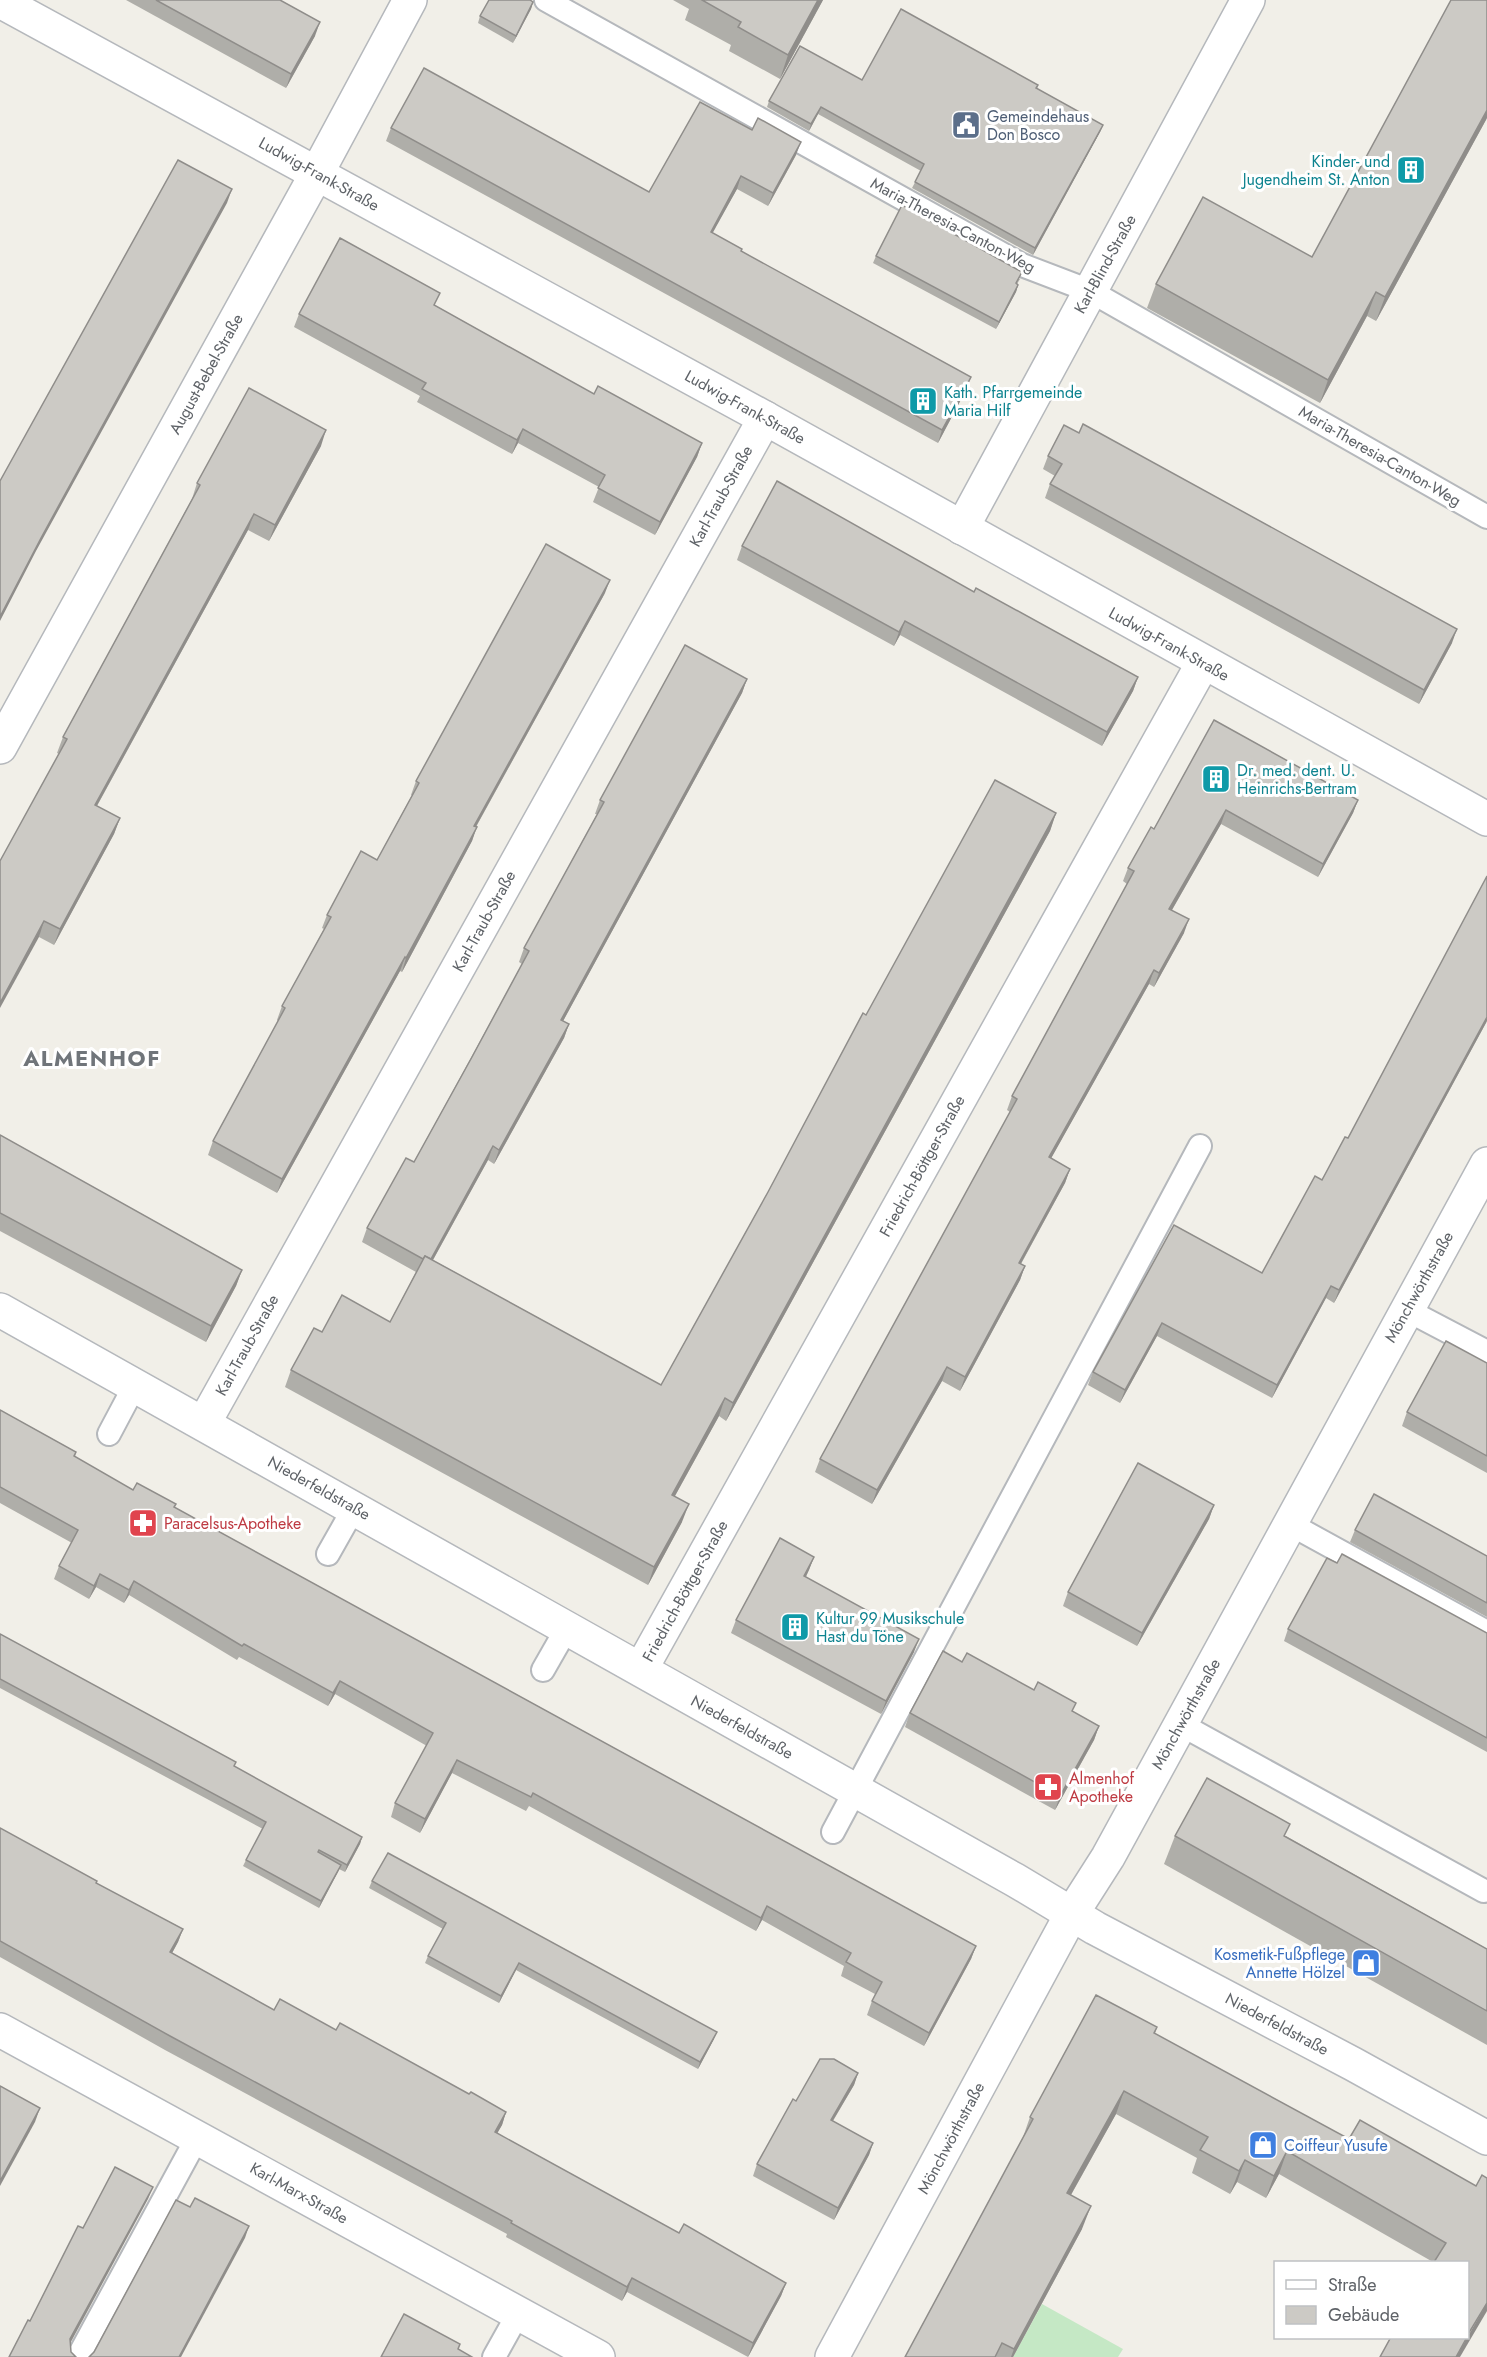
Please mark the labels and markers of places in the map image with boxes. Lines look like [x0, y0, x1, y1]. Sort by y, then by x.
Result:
place label: Gemeindehaus Don Bosco [987, 105, 1089, 146]
public building icon: Gemeindehaus Don Bosco [950, 109, 982, 141]
place label: Kinder- und Jugendheim St. Anton [1241, 150, 1390, 191]
building icon: Kinder- und Jugendheim St. Anton [1395, 154, 1427, 186]
place label: Kath. Pfarrgemeinde Maria Hilf [944, 381, 1082, 422]
building icon: Kath. Pfarrgemeinde Maria Hilf [907, 385, 939, 417]
place label: Dr. med. dent. U. Heinrichs-Bertram [1237, 759, 1357, 800]
building icon: Dr. med. dent. U. Heinrichs-Bertram [1200, 763, 1232, 795]
pharmacy icon: Paracelsus-Apotheke [127, 1507, 159, 1539]
place label: Paracelsus-Apotheke [164, 1512, 301, 1535]
place label: Kultur 99 Musikschule Hast du Töne [816, 1607, 964, 1648]
building icon: Kultur 99 Musikschule Hast du Töne [779, 1611, 811, 1643]
place label: Almenhof Apotheke [1069, 1767, 1134, 1808]
pharmacy icon: Almenhof Apotheke [1032, 1771, 1064, 1803]
place label: Kosmetik-Fußpflege Annette Hölzel [1214, 1943, 1345, 1984]
shop icon: Kosmetik-Fußpflege Annette Hölzel [1350, 1947, 1382, 1979]
shop icon: Coiffeur Yusufe [1247, 2129, 1279, 2161]
place label: Coiffeur Yusufe [1284, 2134, 1388, 2157]

